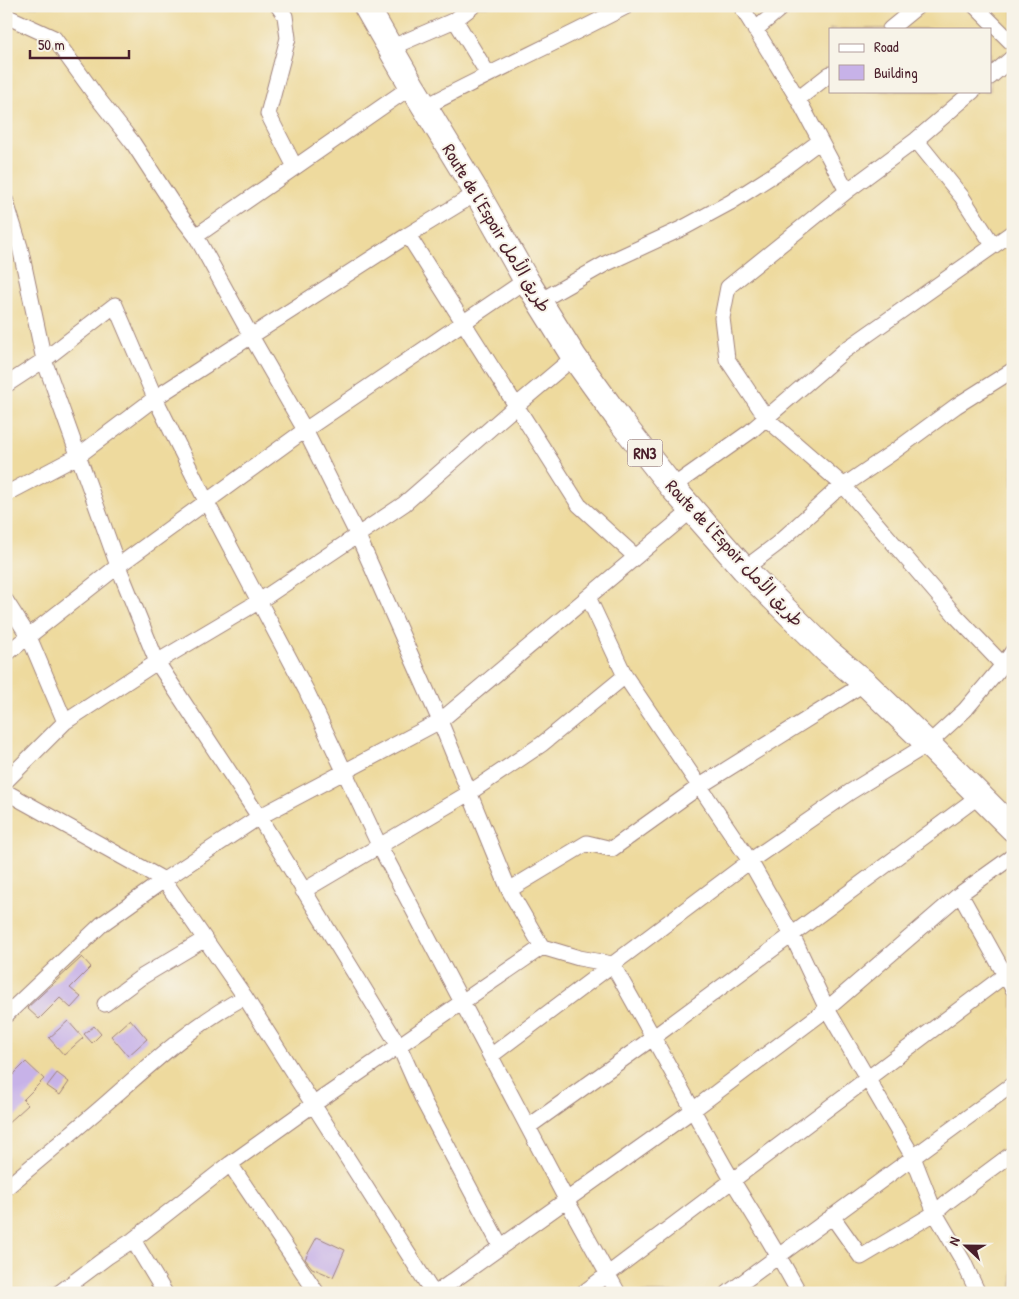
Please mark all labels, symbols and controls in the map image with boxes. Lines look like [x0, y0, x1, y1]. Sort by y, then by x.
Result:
scale bar [30, 28, 129, 60]
legend [829, 28, 992, 92]
text: 50 m [38, 34, 65, 55]
text: Road [874, 36, 899, 57]
text: Building [874, 62, 918, 83]
street label: Route de l’Espoir طريق الأمل [437, 139, 557, 317]
road number: RN3 [628, 439, 662, 466]
street label: Route de l’Espoir طريق الأمل [660, 474, 810, 632]
north arrow [942, 1222, 992, 1272]
text: N [943, 1233, 964, 1248]

